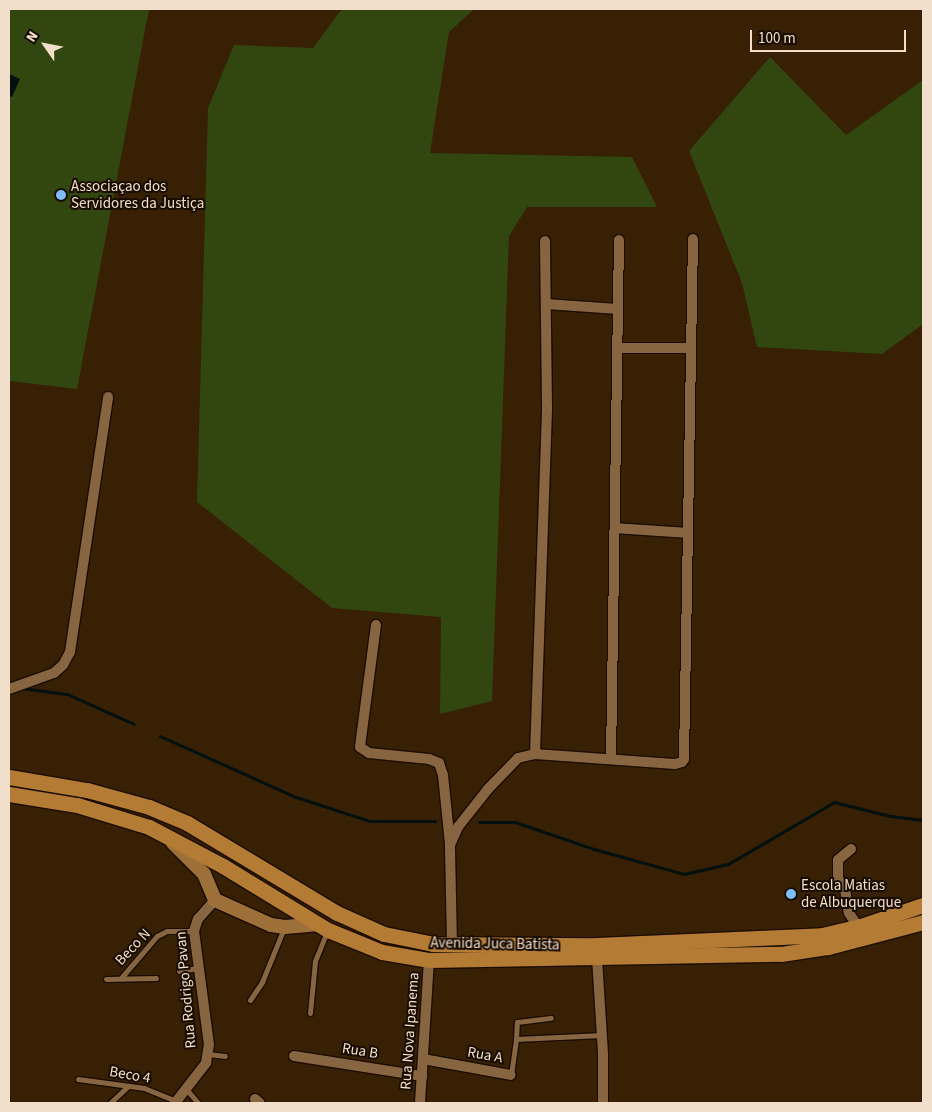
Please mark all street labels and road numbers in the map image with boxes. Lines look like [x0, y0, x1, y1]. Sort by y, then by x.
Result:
street label: Beco N [112, 925, 154, 969]
street label: Rua Rodrigo Pavan [172, 931, 200, 1049]
street label: Avenida Juca Batista [430, 934, 560, 954]
street label: Rua Nova Ipanema [397, 972, 423, 1090]
street label: Rua B [341, 1039, 379, 1063]
street label: Rua A [466, 1043, 504, 1067]
street label: Beco 4 [108, 1063, 152, 1087]

